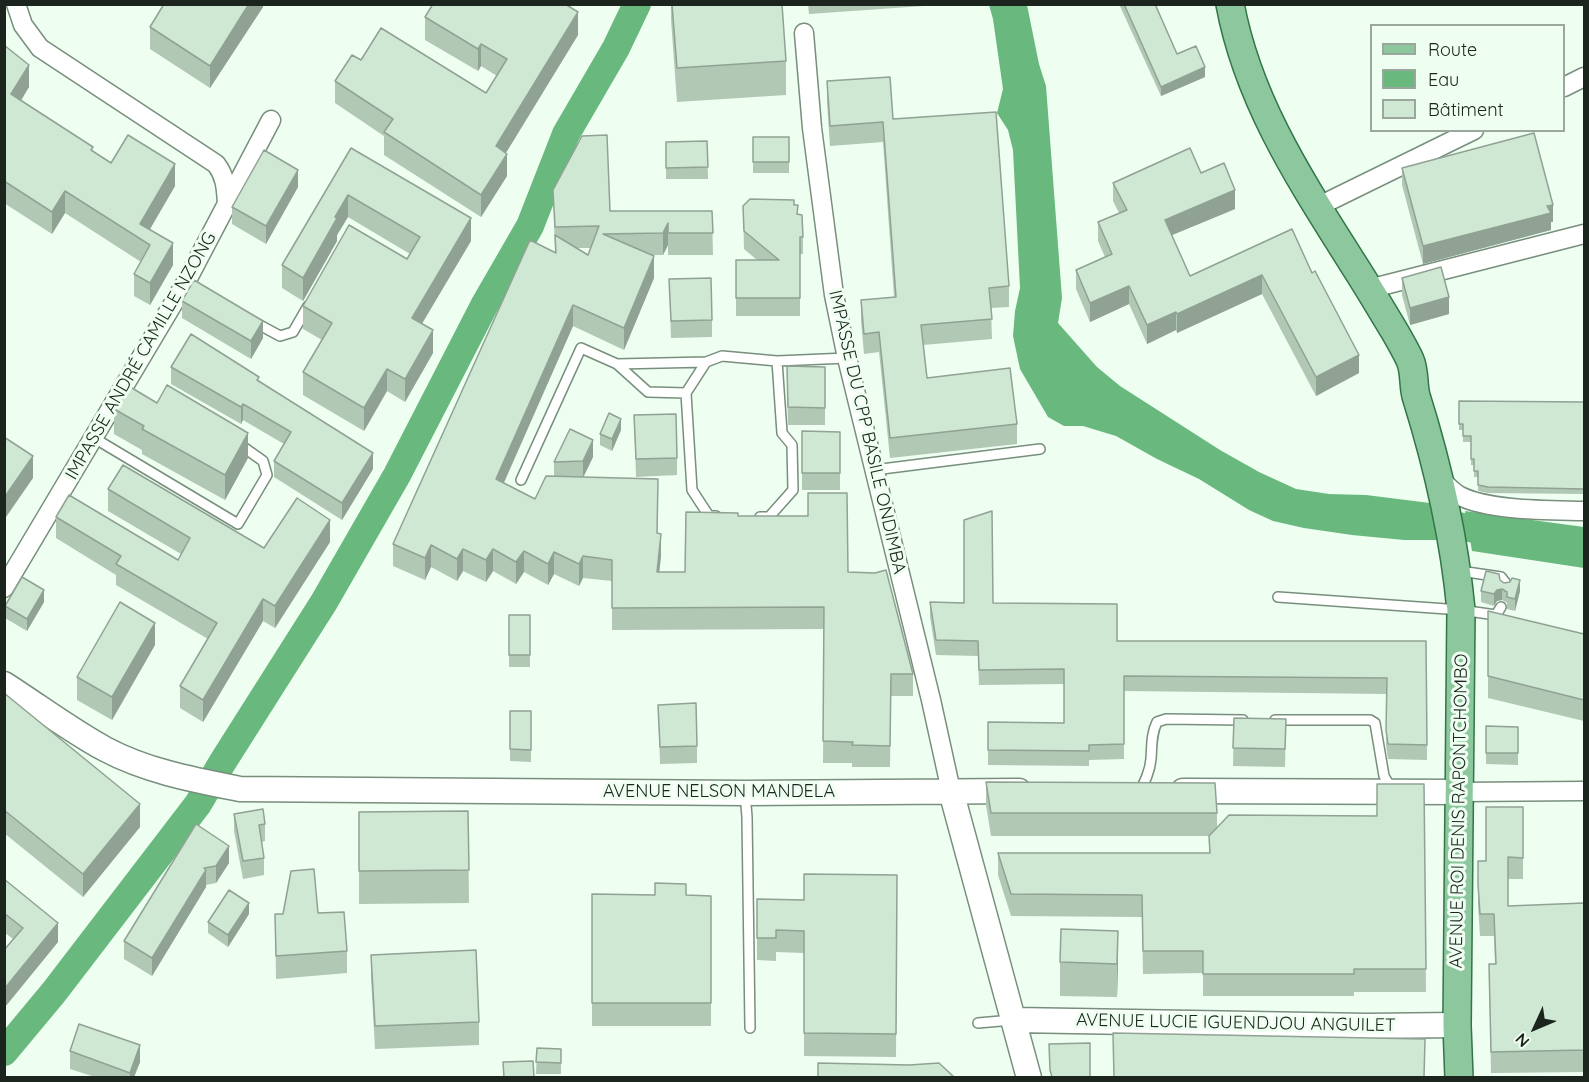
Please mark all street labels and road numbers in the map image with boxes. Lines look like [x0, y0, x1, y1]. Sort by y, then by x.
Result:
street label: IMPASSE ANDRÉ CAMILLE NZONG [61, 228, 221, 484]
street label: IMPASSE DU CPP BASILE ONDIMBA [824, 288, 910, 576]
street label: AVENUE ROI DENIS RAPONTCHOMBO [1445, 653, 1473, 969]
street label: AVENUE NELSON MANDELA [603, 781, 835, 803]
street label: AVENUE LUCIE IGUENDJOU ANGUILET [1076, 1009, 1396, 1037]

